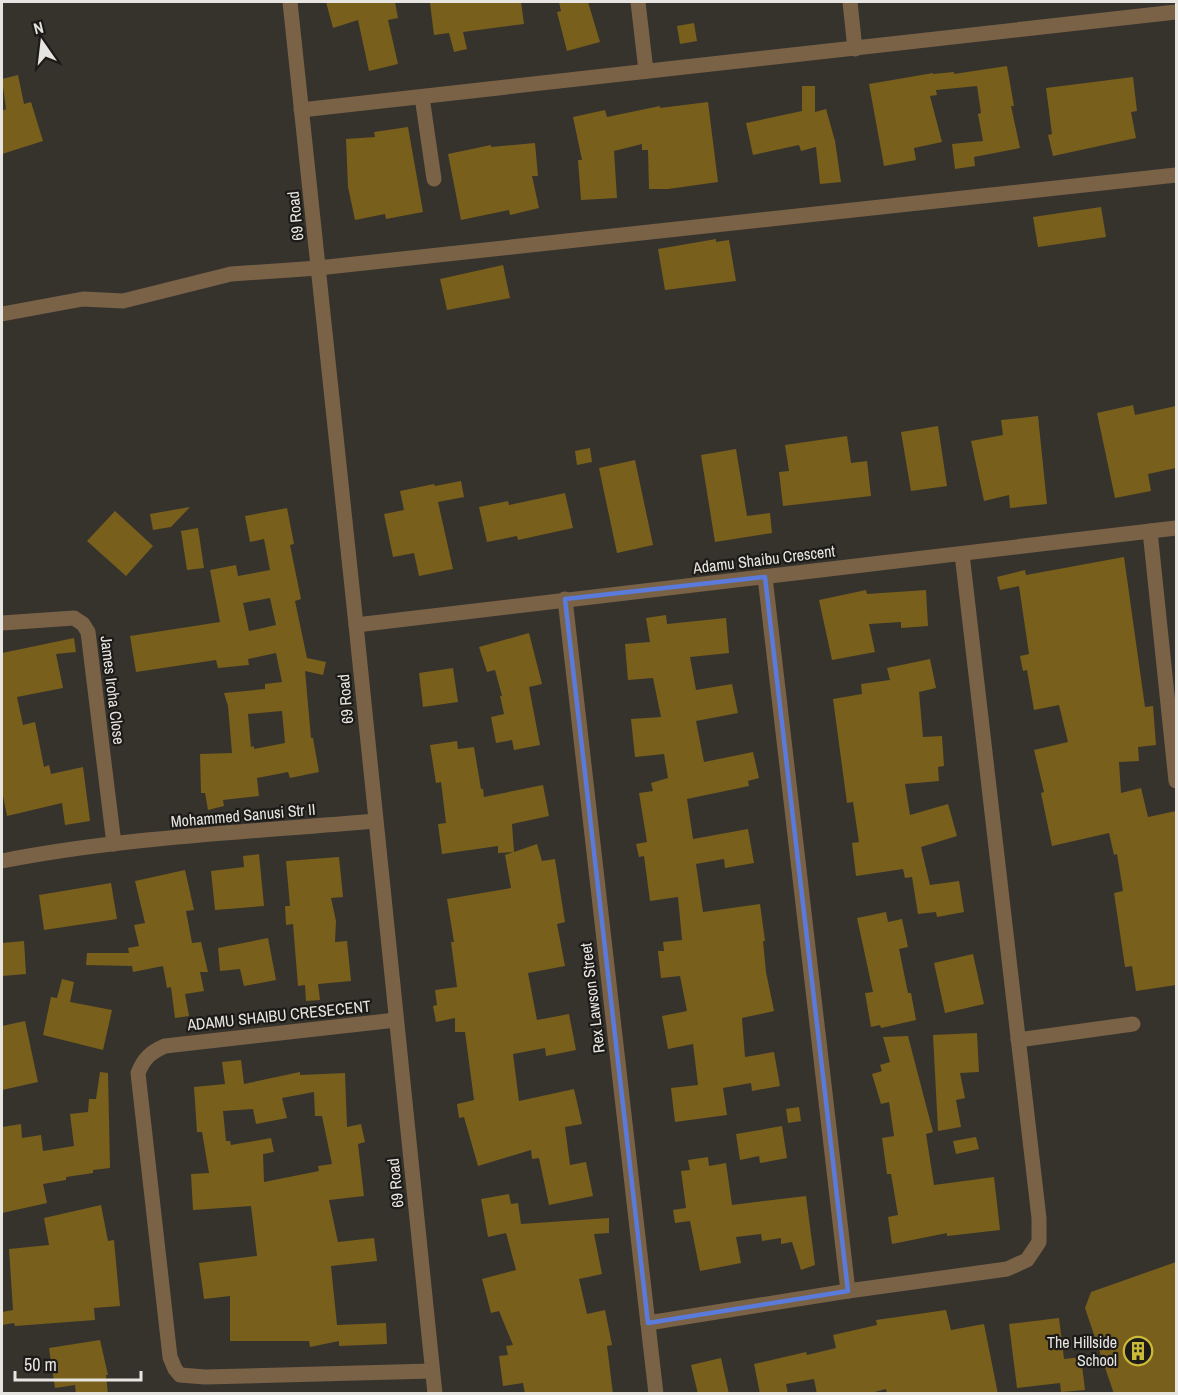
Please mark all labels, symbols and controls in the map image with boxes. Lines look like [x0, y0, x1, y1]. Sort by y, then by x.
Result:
north arrow [12, 12, 72, 72]
text: N [31, 16, 46, 39]
street label: 69 Road [281, 190, 309, 242]
street label: Adamu Shaibu Crescent [691, 539, 837, 579]
street label: James Iroha Close [95, 634, 131, 746]
street label: 69 Road [332, 673, 358, 725]
street label: Mohammed Sanusi Str II [170, 798, 316, 832]
street label: Rex Lawson Street [574, 941, 610, 1054]
street label: ADAMU SHAIBU CRESECENT [185, 994, 372, 1036]
street label: 69 Road [381, 1157, 409, 1209]
place label: The Hillside School [1047, 1331, 1117, 1371]
building icon: The Hillside School [1122, 1335, 1154, 1367]
scale bar [15, 1344, 141, 1382]
text: 50 m [24, 1352, 57, 1377]

